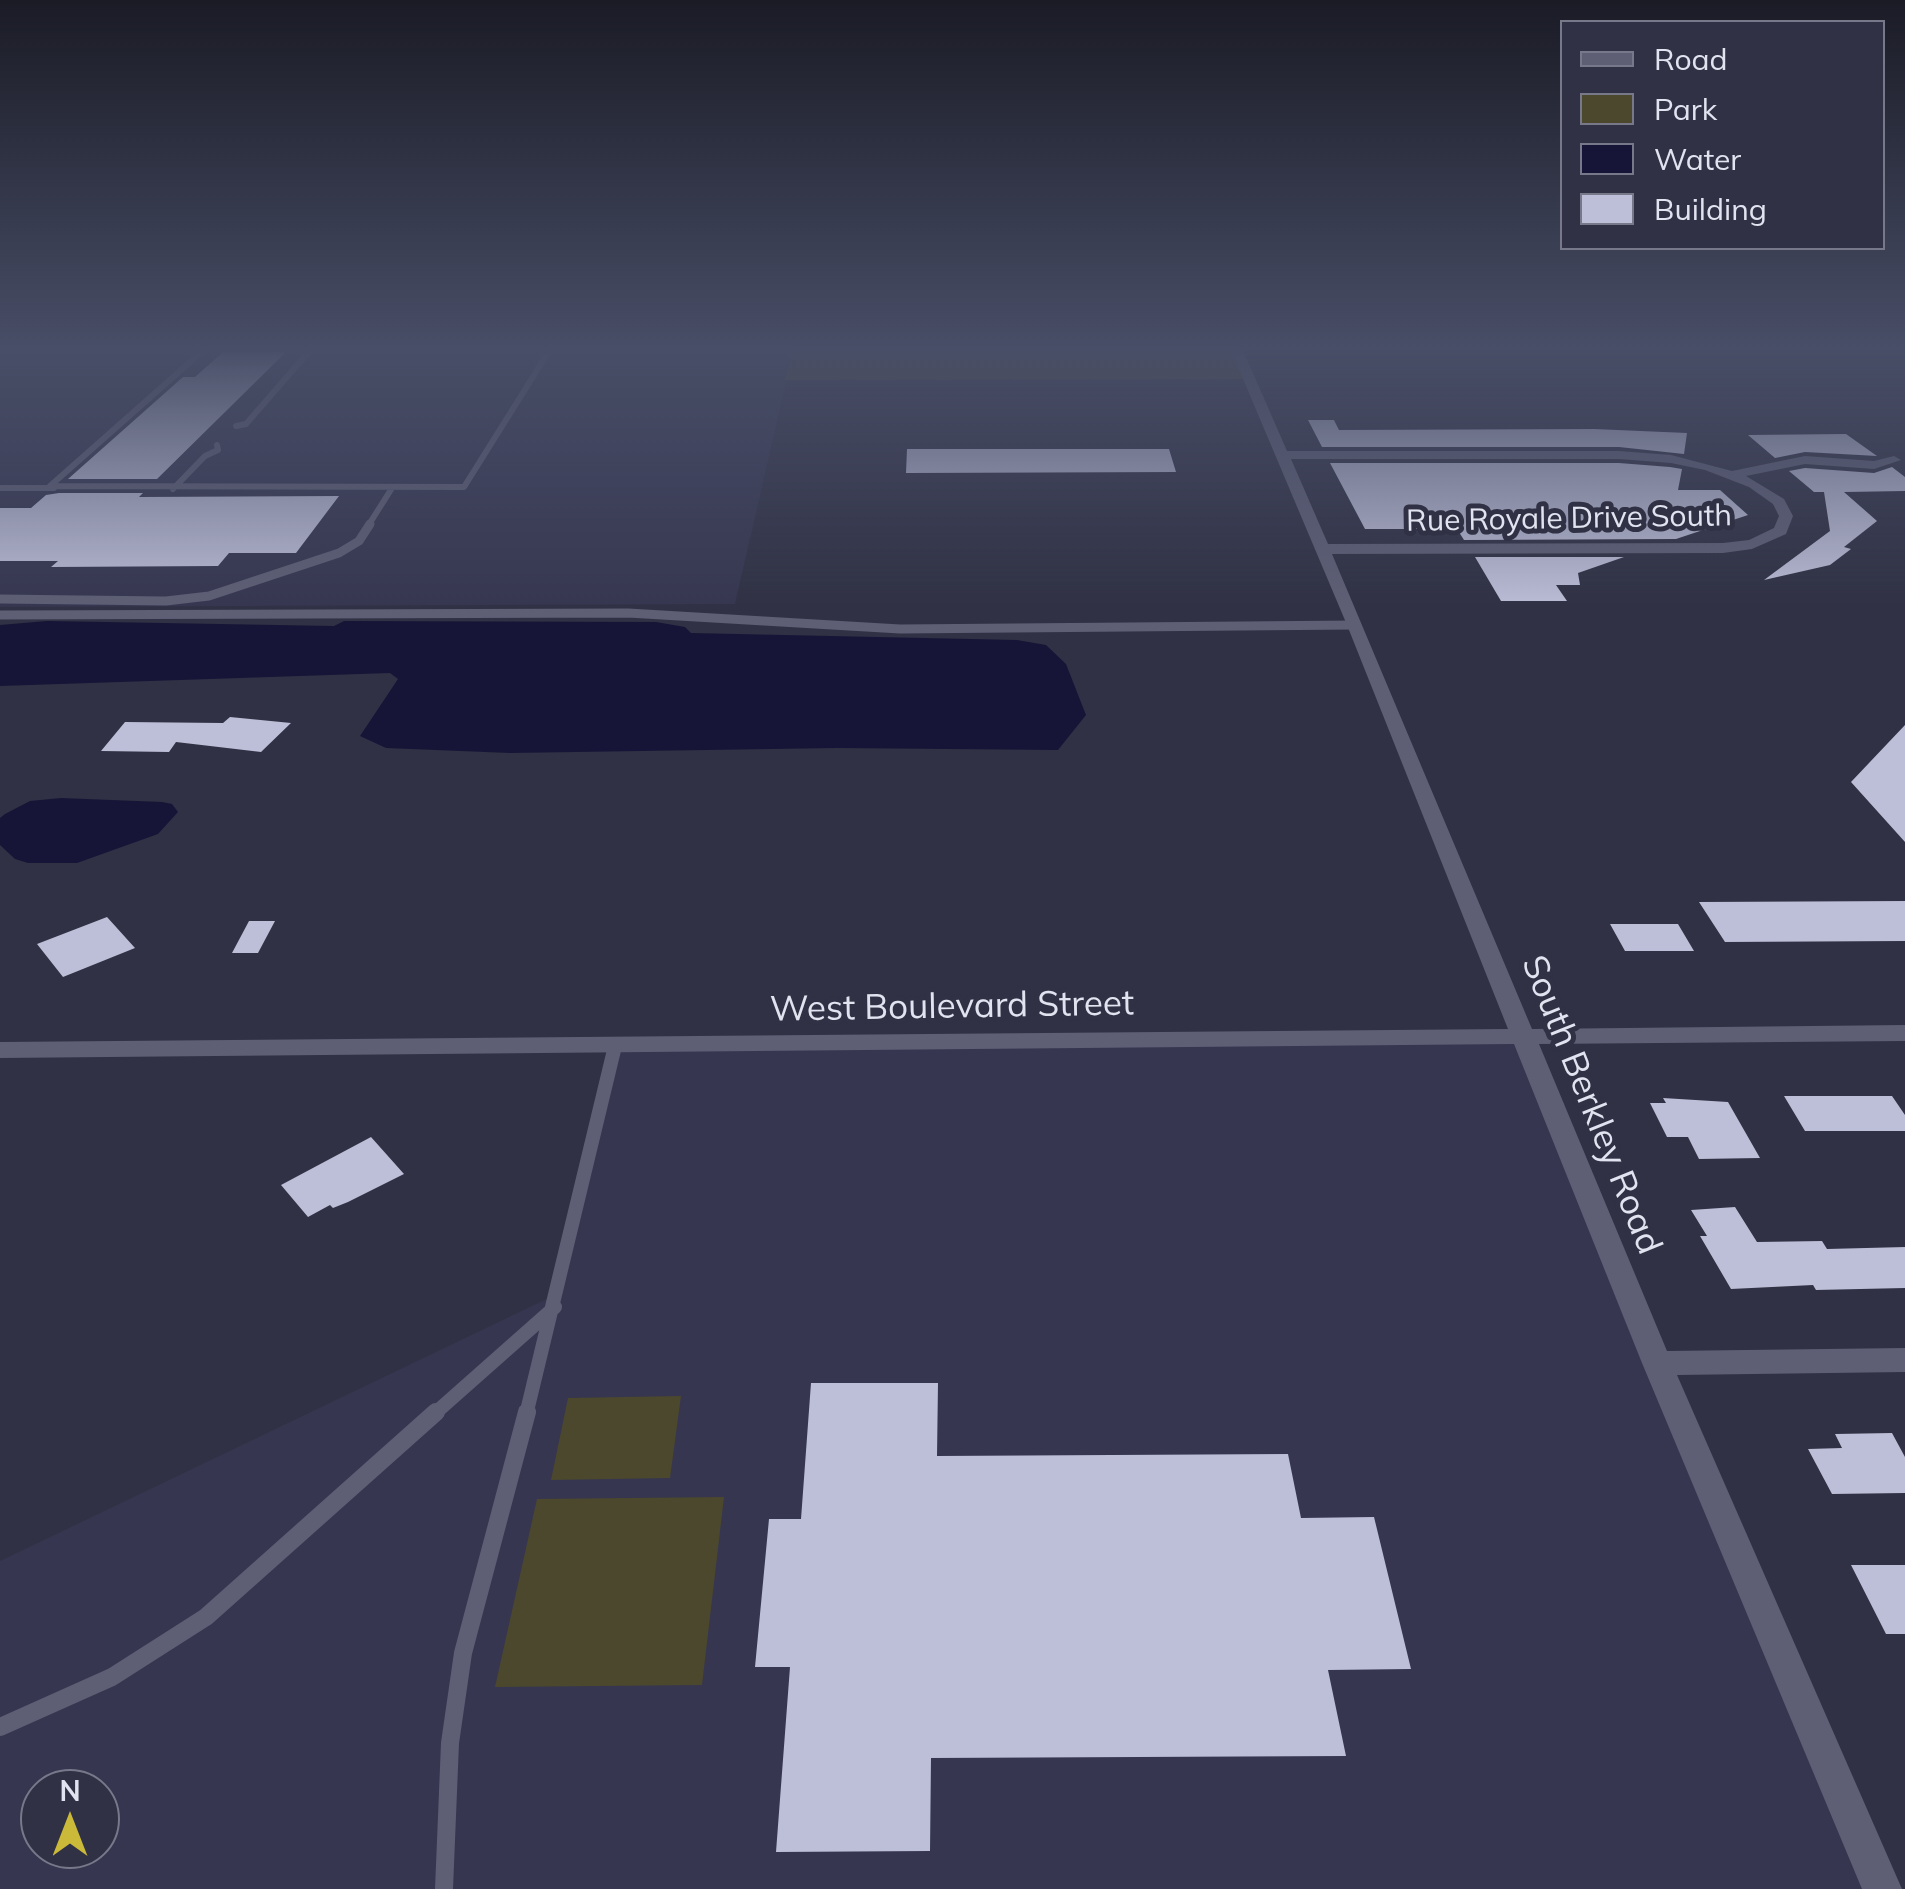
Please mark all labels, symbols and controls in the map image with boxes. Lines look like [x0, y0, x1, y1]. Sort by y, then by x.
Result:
legend [1560, 20, 1885, 250]
text: Road [1654, 40, 1728, 78]
text: Park [1654, 90, 1717, 128]
text: Water [1654, 140, 1741, 178]
text: Building [1654, 190, 1767, 228]
street label: Rue Royale Drive South [1406, 498, 1732, 540]
street label: South Berkley Road [1512, 950, 1670, 1260]
street label: West Boulevard Street [770, 983, 1134, 1031]
north arrow [20, 1769, 120, 1869]
text: N [59, 1773, 81, 1808]

